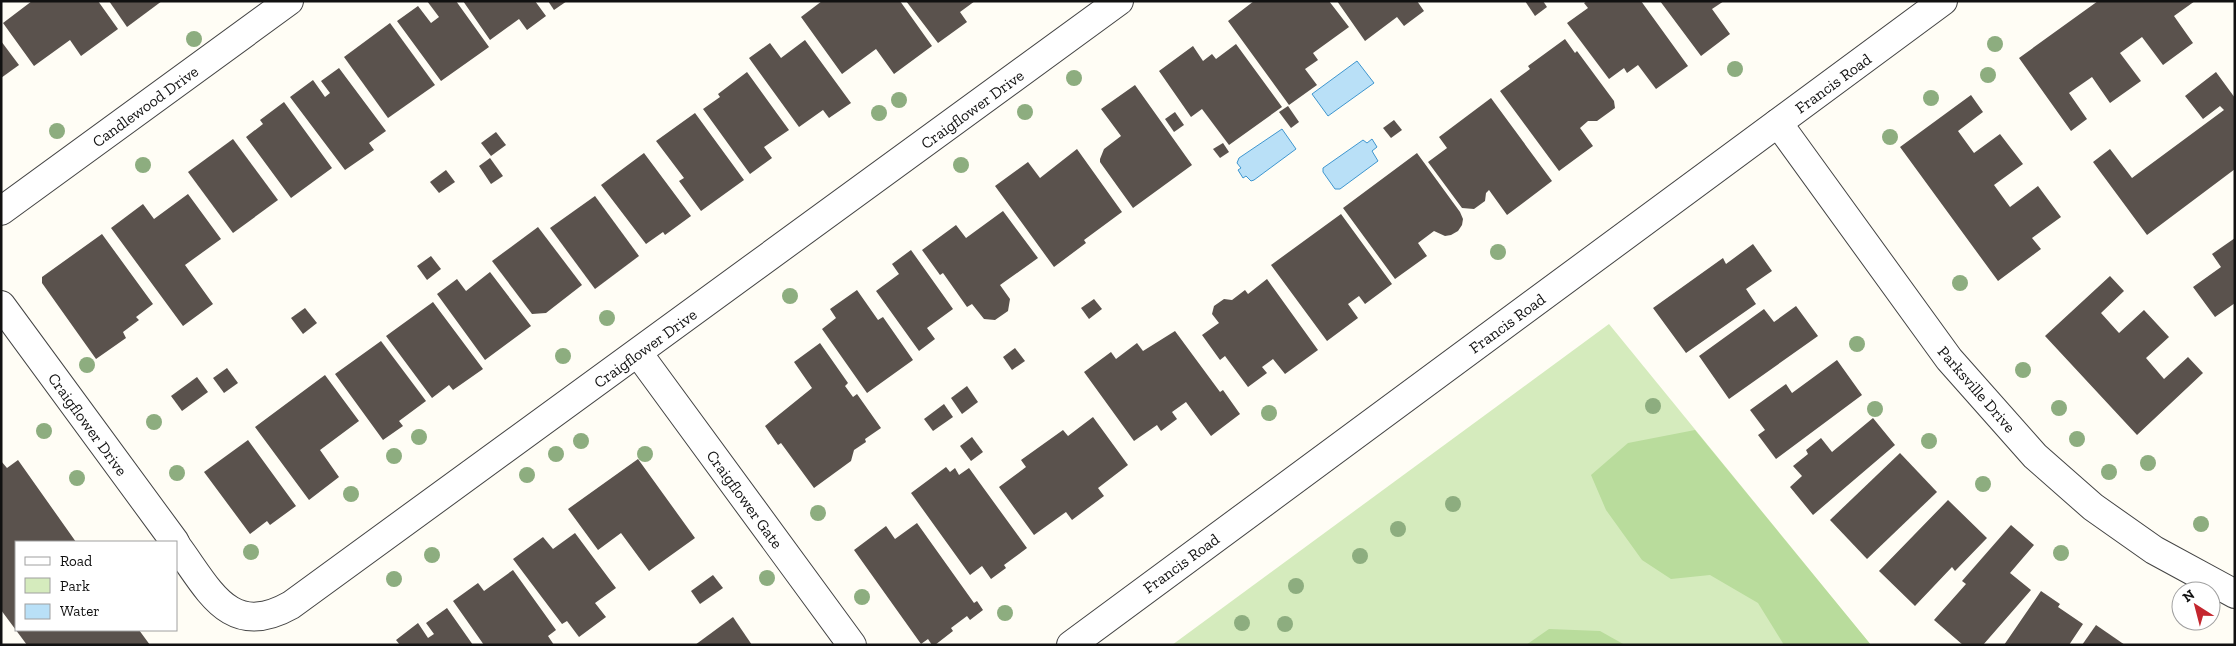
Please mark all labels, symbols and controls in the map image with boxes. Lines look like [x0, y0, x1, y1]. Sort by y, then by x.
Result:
street label: Francis Road [1792, 49, 1875, 117]
street label: Candlewood Drive [89, 62, 202, 151]
street label: Craigflower Drive [917, 66, 1027, 153]
street label: Francis Road [1466, 289, 1549, 357]
street label: Craigflower Drive [590, 305, 700, 392]
street label: Parksville Drive [1934, 342, 2019, 437]
street label: Craigflower Drive [44, 369, 131, 479]
street label: Craigflower Gate [702, 446, 787, 552]
street label: Francis Road [1140, 529, 1223, 597]
legend [15, 541, 178, 631]
text: Road [60, 552, 93, 570]
text: Park [60, 577, 90, 595]
north arrow [2171, 581, 2221, 631]
text: N [2179, 586, 2198, 606]
text: Water [60, 602, 100, 620]

